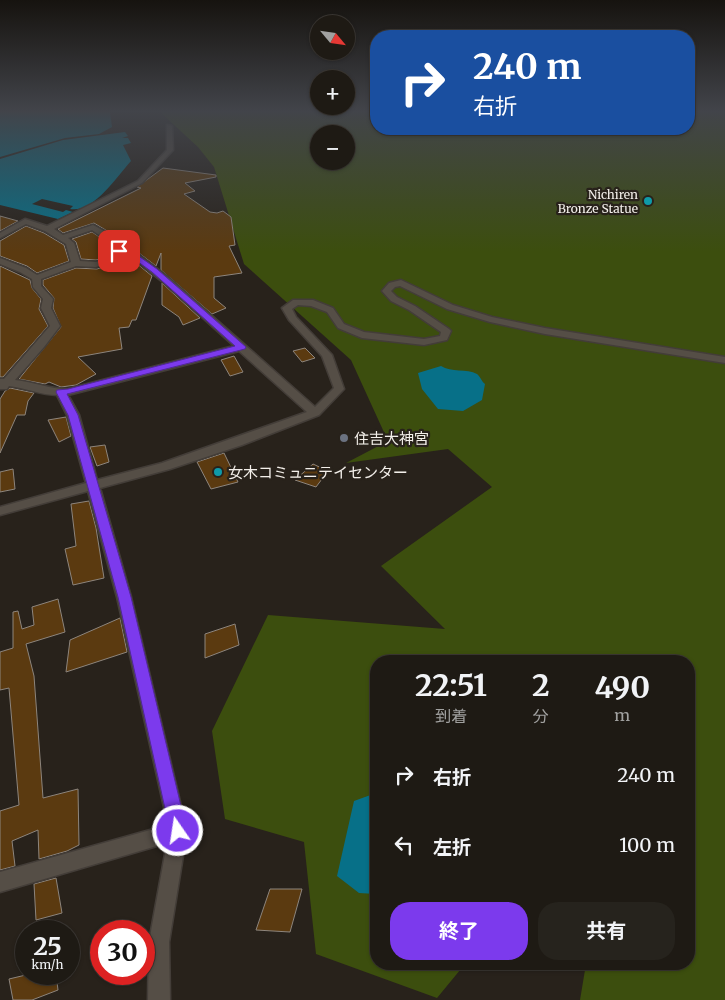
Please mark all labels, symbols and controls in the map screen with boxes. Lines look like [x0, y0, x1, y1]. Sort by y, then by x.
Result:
north arrow [310, 15, 355, 60]
map controls [310, 15, 355, 170]
text: 240 m [473, 45, 581, 89]
icon: right [390, 50, 455, 115]
button: + [310, 70, 355, 115]
text: 右折 [473, 92, 517, 120]
button: − [310, 125, 355, 170]
place label: Nichiren Bronze Statue [558, 187, 638, 216]
marker: Nichiren Bronze Statue [642, 195, 654, 207]
pin [98, 230, 140, 272]
icon: arrive [105, 237, 133, 265]
place label: 住吉大神宮 [354, 429, 429, 448]
marker: 住吉大神宮 [338, 432, 350, 444]
place label: 女木コミュニテイセンター [228, 463, 408, 482]
marker: 女木コミュニテイセンター [212, 466, 224, 478]
text: 22:51 [415, 666, 487, 704]
text: 2 [532, 666, 550, 704]
text: 490 [595, 668, 650, 706]
text: m [614, 705, 630, 725]
text: 到着 [435, 706, 467, 726]
text: 分 [533, 706, 549, 726]
icon: right [390, 761, 418, 789]
text: 240 m [617, 763, 675, 787]
text: 右折 [433, 765, 471, 789]
position arrow [151, 804, 203, 856]
icon: left [390, 831, 418, 859]
text: 100 m [619, 833, 675, 857]
text: 左折 [433, 835, 471, 859]
button: 終了 [390, 902, 528, 960]
button: 共有 [538, 902, 675, 960]
speed limit sign: 30 [90, 920, 155, 985]
text: 25 [33, 930, 62, 962]
text: km/h [32, 957, 63, 972]

